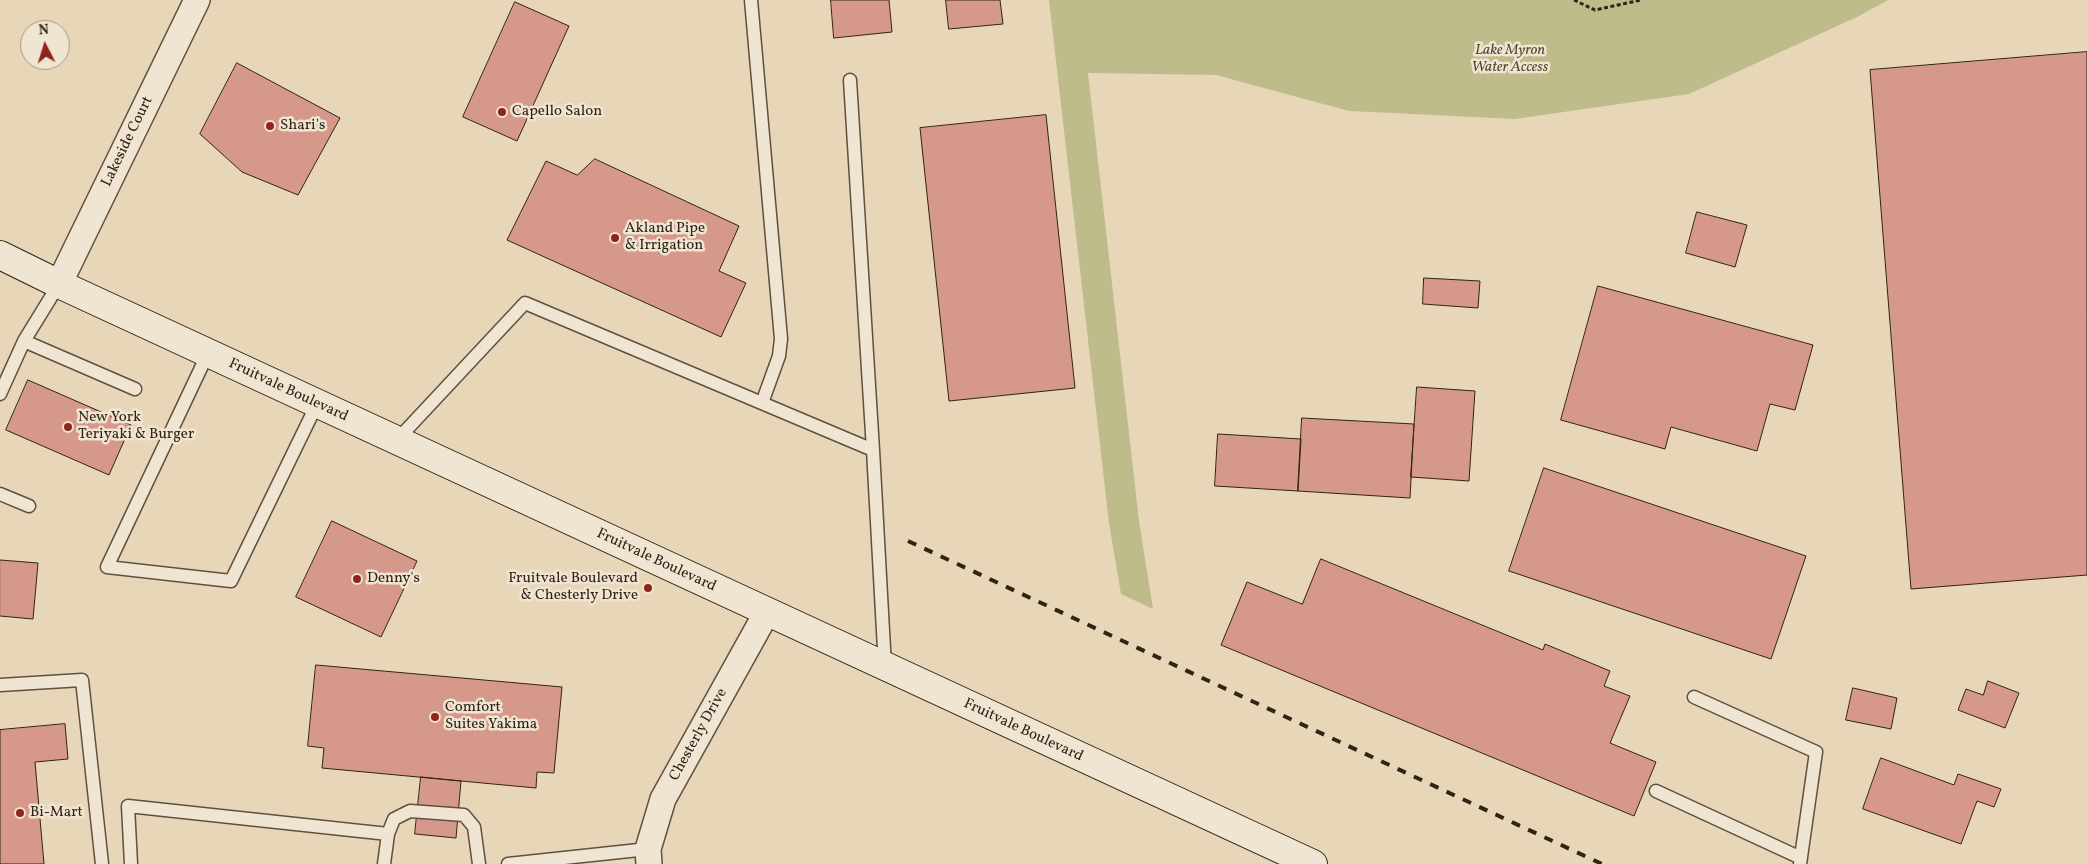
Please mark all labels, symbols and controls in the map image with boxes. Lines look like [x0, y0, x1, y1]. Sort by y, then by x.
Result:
north arrow [20, 20, 70, 70]
text: N [38, 21, 50, 40]
park label: Lake Myron Water Access [1472, 42, 1548, 77]
street label: Lakeside Court [98, 94, 158, 190]
place label: Capello Salon [512, 103, 602, 121]
marker: Capello Salon [496, 106, 508, 118]
place label: Shari's [280, 117, 325, 135]
marker: Shari's [264, 120, 276, 132]
place label: Akland Pipe & Irrigation [625, 220, 705, 255]
marker: Akland Pipe & Irrigation [609, 232, 621, 244]
street label: Fruitvale Boulevard [225, 355, 351, 427]
place label: New York Teriyaki & Burger [78, 409, 194, 444]
marker: New York Teriyaki & Burger [62, 421, 74, 433]
street label: Fruitvale Boulevard [593, 525, 719, 597]
place label: Denny's [367, 570, 420, 588]
place label: Fruitvale Boulevard & Chesterly Drive [508, 570, 638, 605]
marker: Denny's [351, 573, 363, 585]
marker: Fruitvale Boulevard & Chesterly Drive [642, 582, 654, 594]
street label: Chesterly Drive [666, 686, 732, 784]
street label: Fruitvale Boulevard [960, 695, 1086, 767]
place label: Comfort Suites Yakima [445, 699, 537, 734]
marker: Comfort Suites Yakima [429, 711, 441, 723]
place label: Bi-Mart [30, 804, 83, 822]
marker: Bi-Mart [14, 807, 26, 819]

